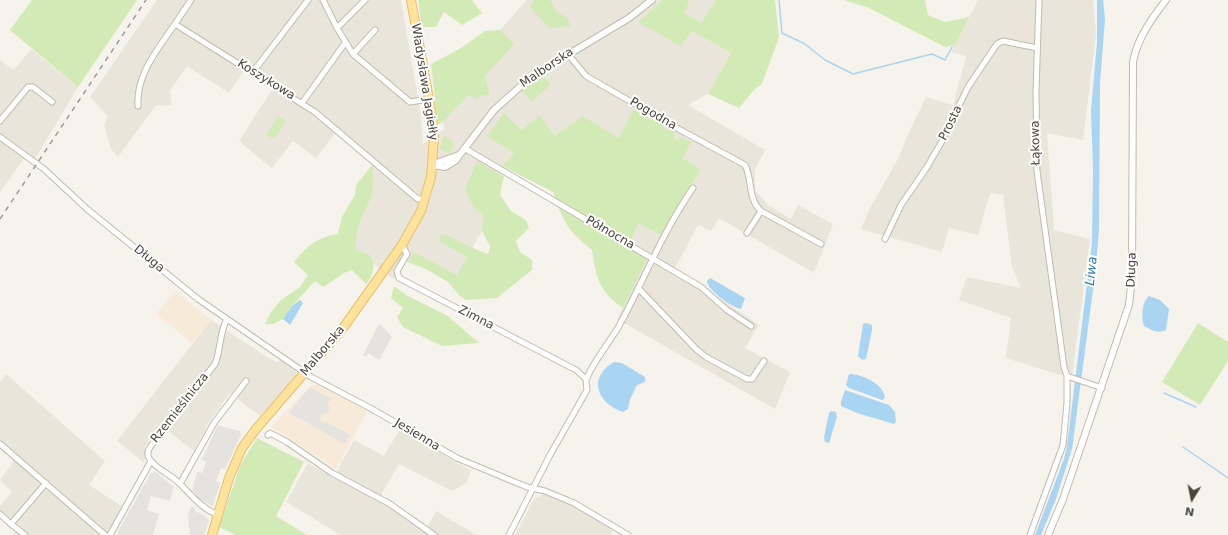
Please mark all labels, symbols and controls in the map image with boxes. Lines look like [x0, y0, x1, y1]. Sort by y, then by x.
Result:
street label: Władysława Jagiełły [408, 22, 440, 142]
street label: Malborska [518, 45, 576, 91]
street label: Koszykowa [234, 57, 298, 103]
street label: Pogodna [627, 95, 679, 133]
street label: Prosta [936, 103, 966, 143]
street label: Łąkowa [1028, 120, 1044, 166]
street label: Północna [583, 213, 637, 253]
street label: Długa [131, 242, 167, 276]
street label: Długa [1124, 252, 1140, 288]
water label: Liwa [1083, 256, 1101, 286]
street label: Zimna [456, 303, 496, 333]
street label: Malborska [298, 323, 348, 379]
street label: Rzemieślnicza [148, 370, 212, 446]
street label: Jesienna [392, 416, 442, 454]
north arrow [1172, 479, 1212, 519]
text: N [1184, 504, 1195, 519]

